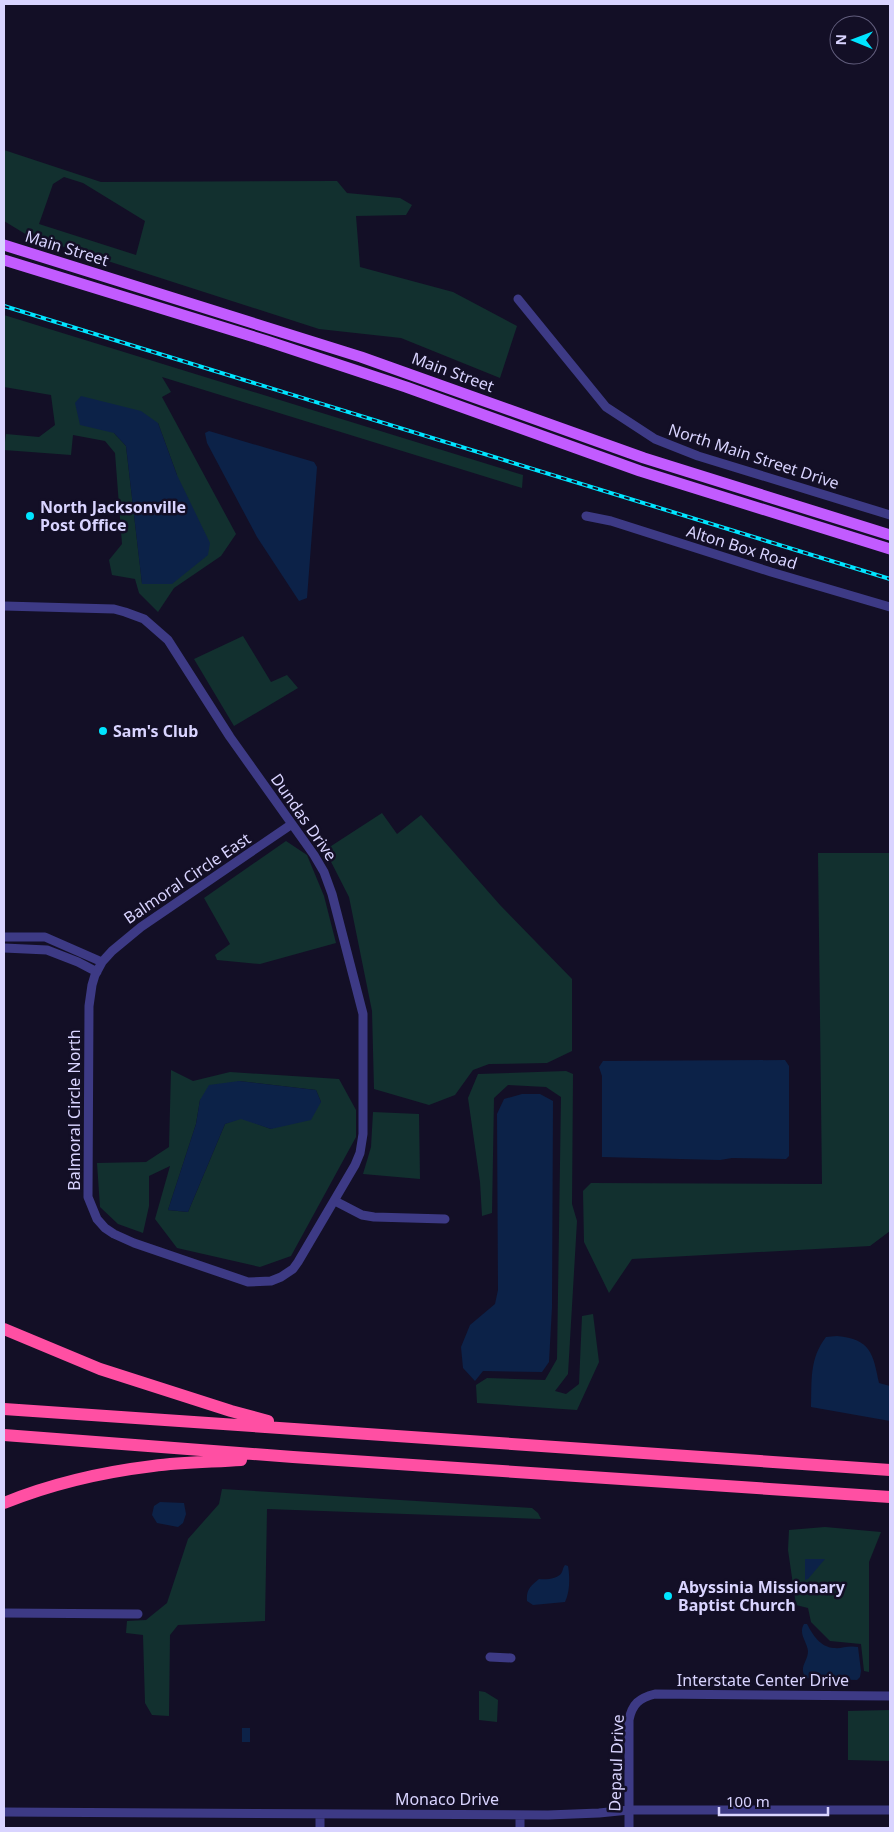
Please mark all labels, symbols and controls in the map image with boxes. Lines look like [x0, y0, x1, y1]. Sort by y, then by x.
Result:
north arrow [829, 15, 879, 65]
text: N [831, 34, 850, 46]
street label: Main Street [22, 225, 112, 271]
street label: Main Street [409, 347, 498, 397]
street label: North Main Street Drive [666, 418, 842, 494]
place label: North Jacksonville Post Office [40, 496, 186, 536]
marker: North Jacksonville Post Office [24, 510, 36, 522]
street label: Alton Box Road [684, 520, 800, 574]
place label: Sam's Club [113, 720, 198, 742]
marker: Sam's Club [97, 725, 109, 737]
street label: Dundas Drive [266, 769, 342, 865]
street label: Balmoral Circle East [119, 827, 255, 929]
street label: Balmoral Circle North [63, 1029, 85, 1191]
place label: Abyssinia Missionary Baptist Church [678, 1576, 846, 1616]
marker: Abyssinia Missionary Baptist Church [662, 1590, 674, 1602]
street label: Interstate Center Drive [677, 1669, 849, 1691]
street label: Depaul Drive [603, 1714, 629, 1812]
scale bar [719, 1784, 828, 1816]
street label: Monaco Drive [395, 1788, 499, 1810]
text: 100 m [726, 1791, 770, 1811]

